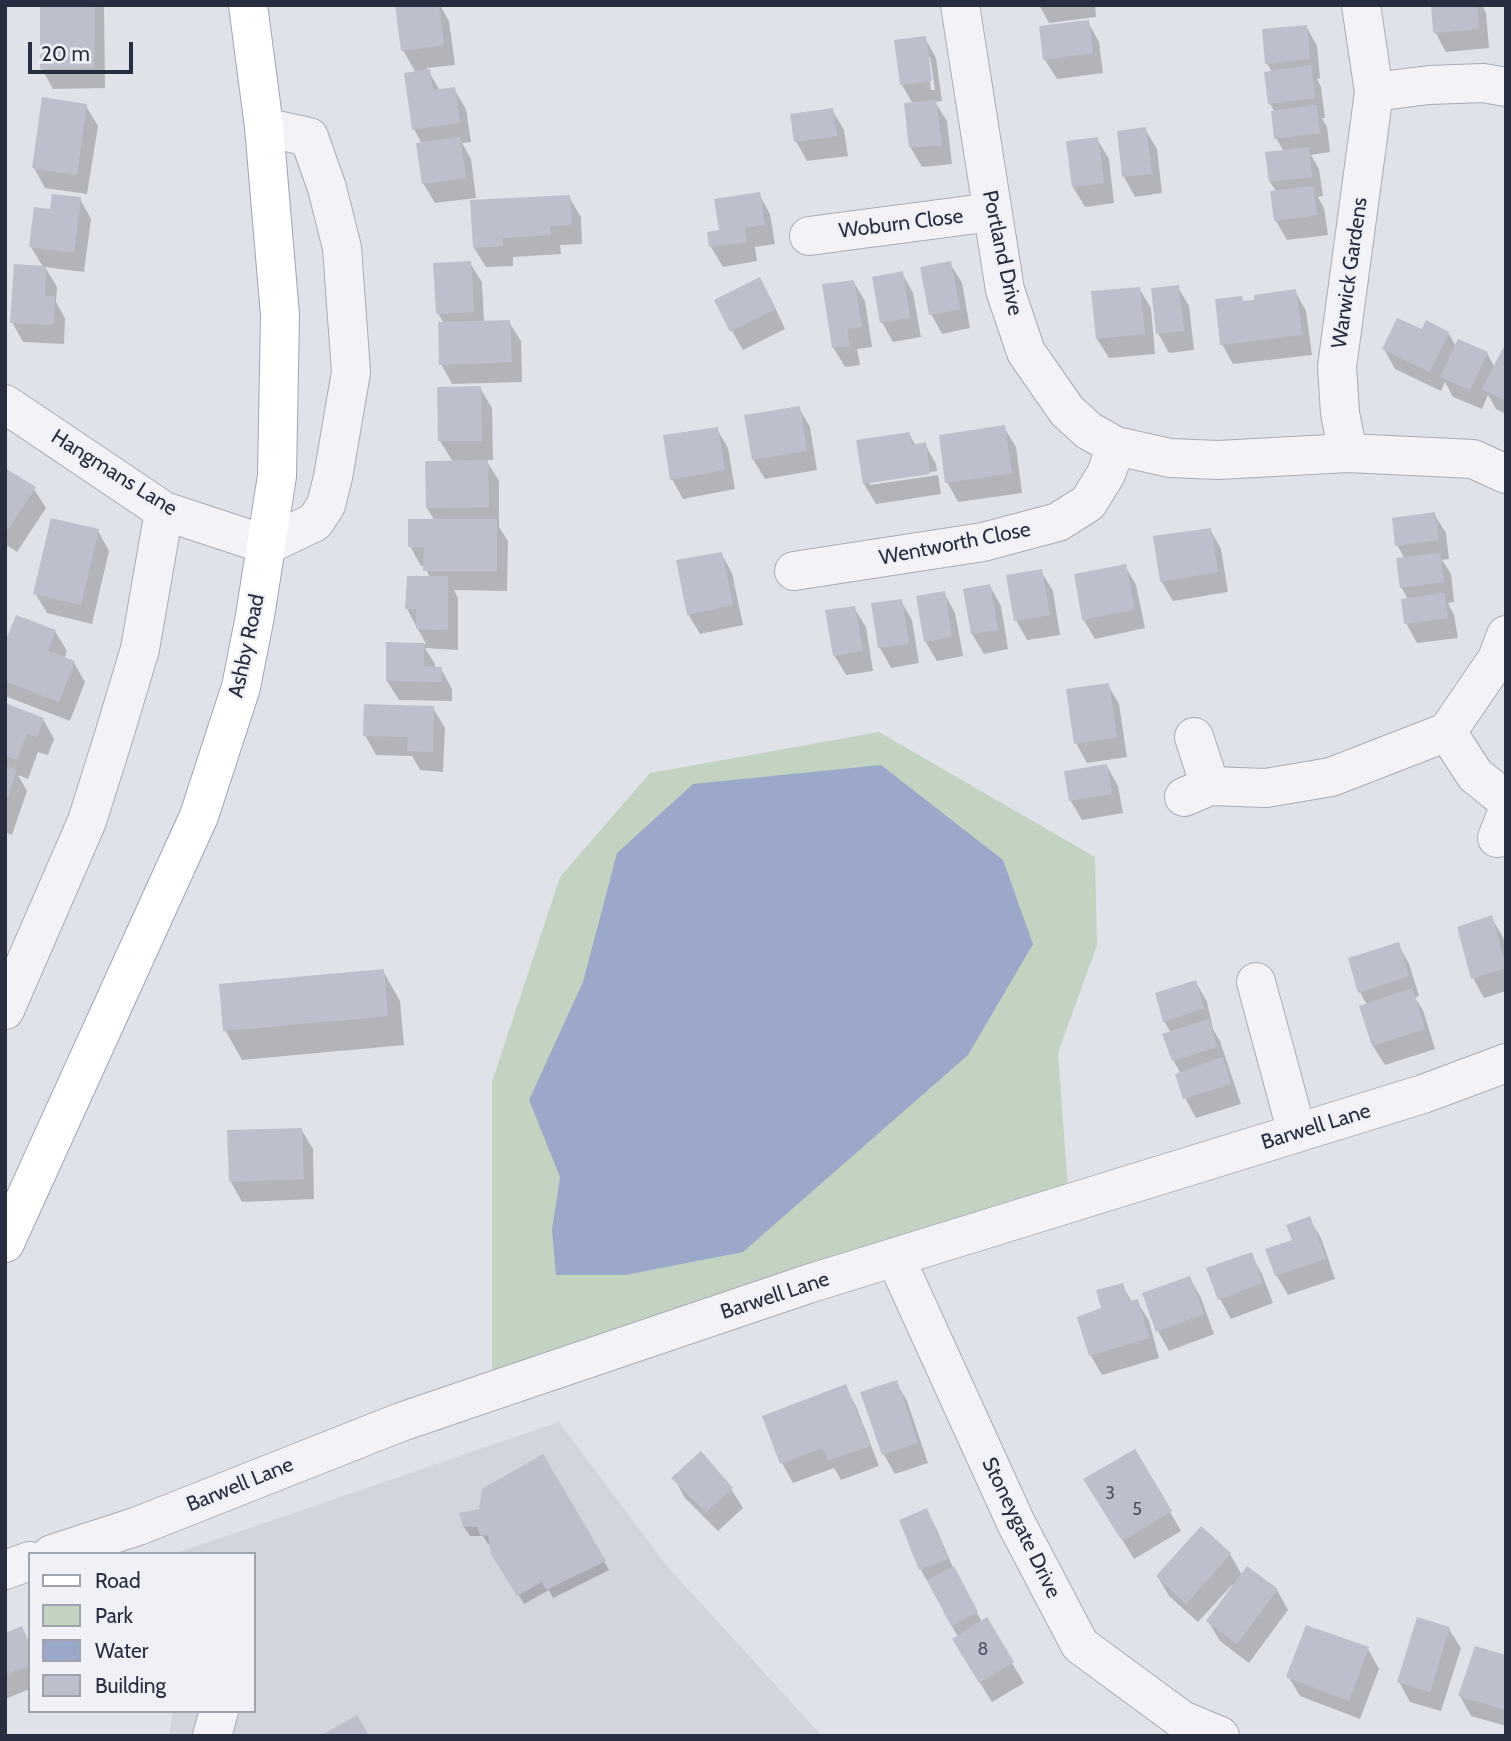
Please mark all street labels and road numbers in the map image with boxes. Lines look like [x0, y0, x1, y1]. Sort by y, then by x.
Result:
street label: Portland Drive [976, 188, 1028, 318]
street label: Warwick Gardens [1327, 196, 1373, 350]
street label: Woburn Close [837, 204, 965, 244]
street label: Hangmans Lane [46, 424, 182, 522]
street label: Wentworth Close [877, 517, 1033, 571]
street label: Ashby Road [224, 592, 270, 700]
street label: Barwell Lane [1258, 1098, 1374, 1156]
street label: Barwell Lane [717, 1267, 833, 1325]
street label: Barwell Lane [183, 1452, 297, 1518]
street label: Stoneygate Drive [976, 1454, 1066, 1602]

